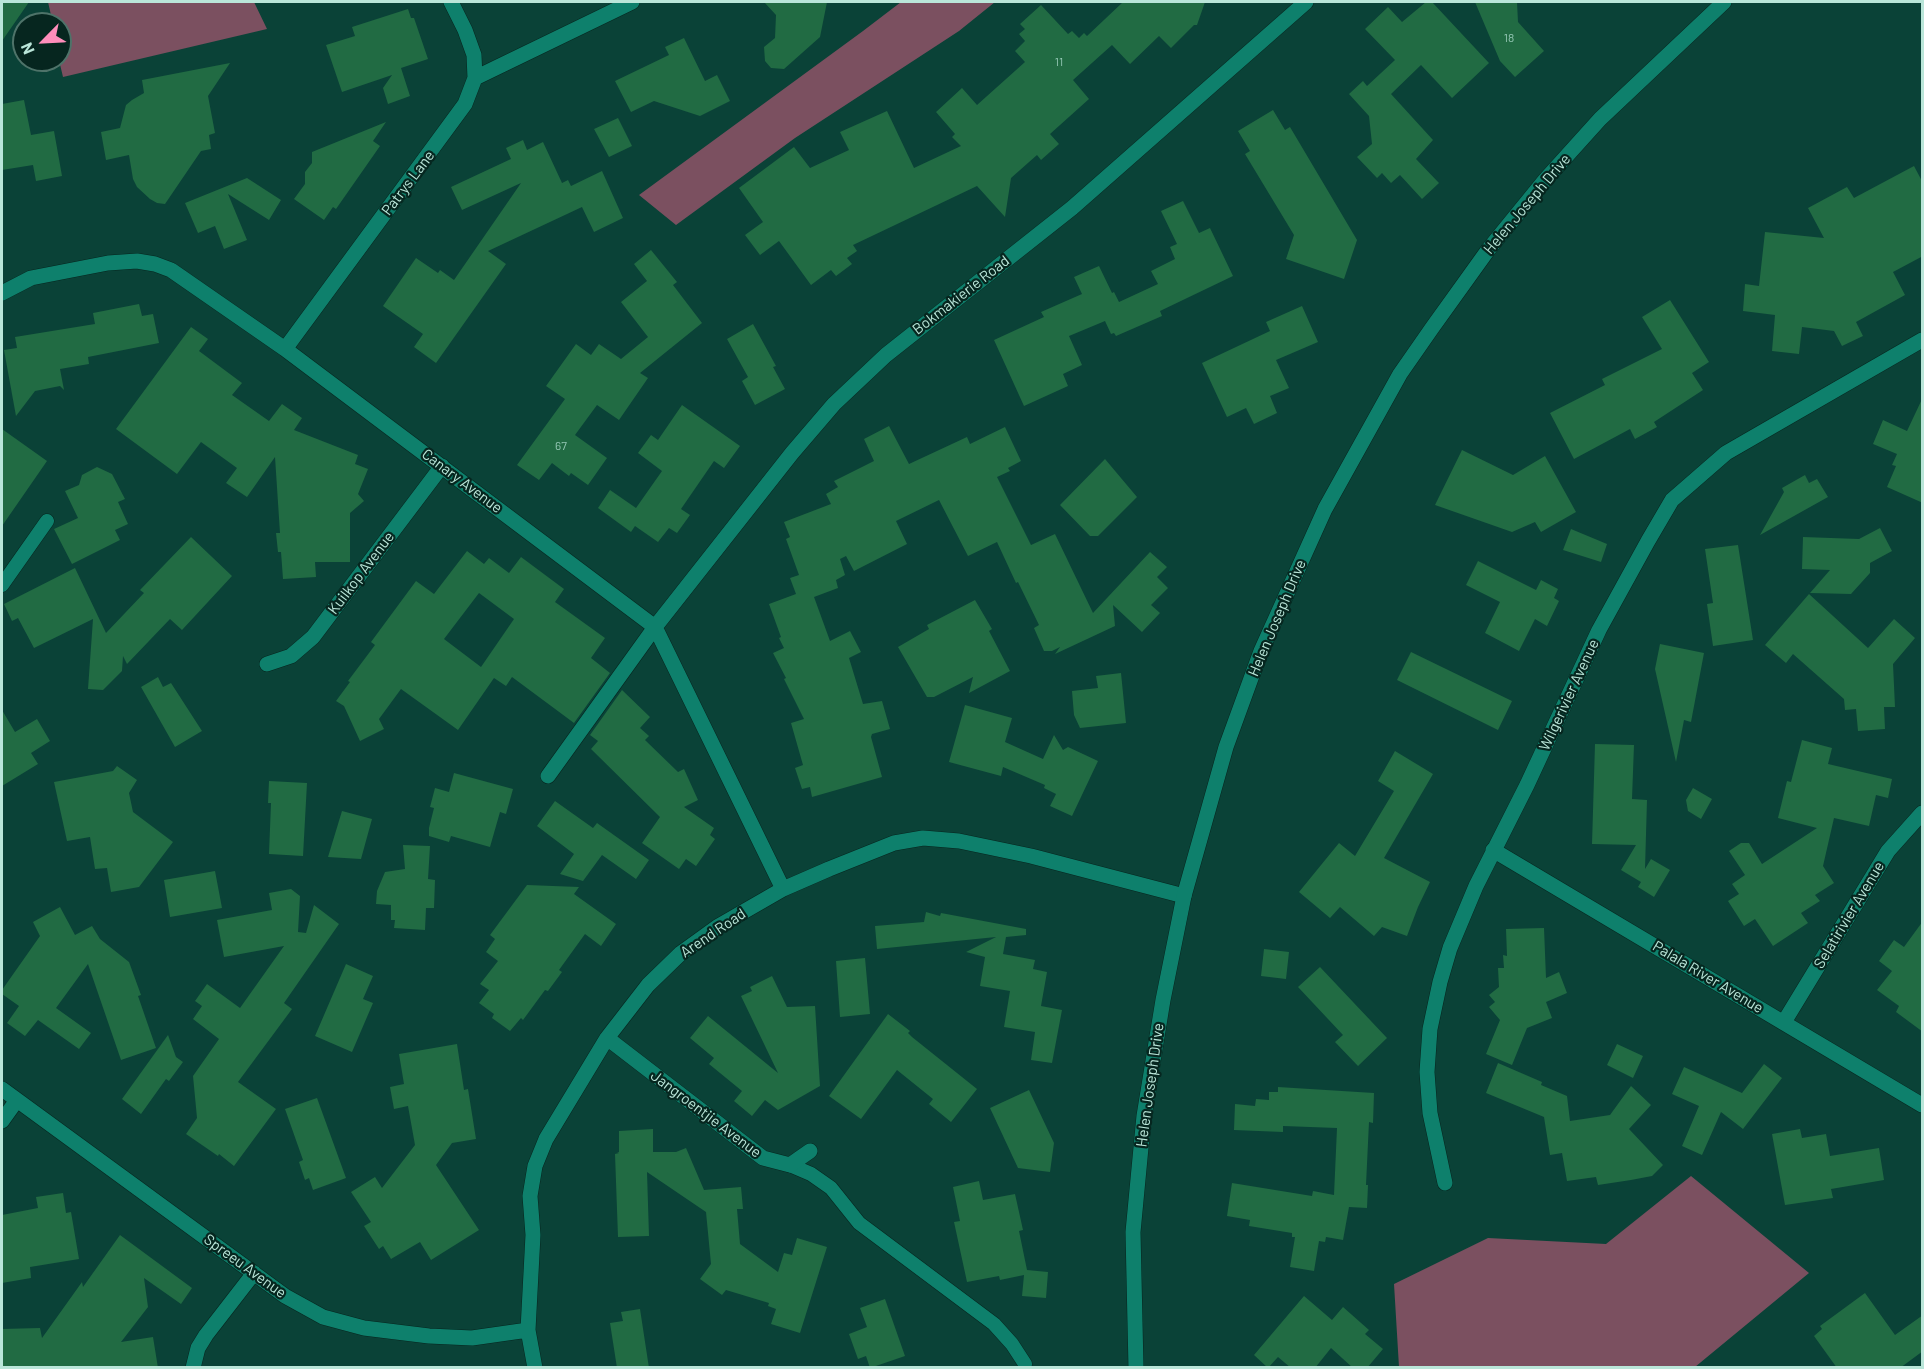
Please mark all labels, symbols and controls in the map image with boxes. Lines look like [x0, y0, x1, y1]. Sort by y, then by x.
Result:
north arrow [12, 12, 72, 72]
house number: 18 [1504, 31, 1514, 45]
text: N [16, 40, 38, 57]
house number: 11 [1055, 55, 1063, 69]
street label: Patrys Lane [378, 147, 438, 219]
street label: Helen Joseph Drive [1480, 150, 1574, 258]
street label: Bokmakierie Road [909, 252, 1013, 338]
house number: 67 [555, 439, 567, 453]
street label: Canary Avenue [418, 445, 506, 517]
street label: Kuilkop Avenue [324, 528, 398, 618]
street label: Helen Joseph Drive [1244, 557, 1310, 679]
street label: Wilgerivier Avenue [1535, 636, 1603, 754]
street label: Selatirivier Avenue [1810, 858, 1888, 972]
street label: Arend Road [677, 905, 749, 961]
street label: Palala River Avenue [1649, 937, 1767, 1017]
street label: Helen Joseph Drive [1132, 1022, 1168, 1148]
street label: Jangroentjie Avenue [647, 1067, 765, 1161]
street label: Spreeu Avenue [200, 1230, 290, 1302]

